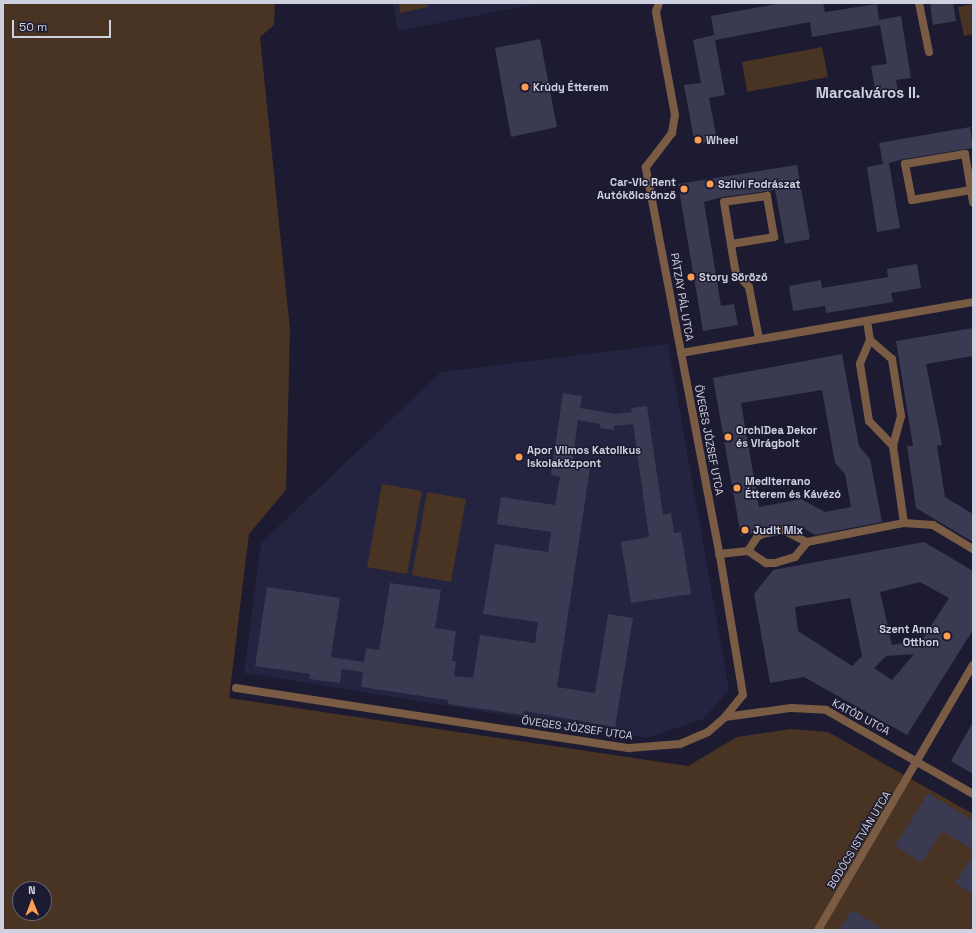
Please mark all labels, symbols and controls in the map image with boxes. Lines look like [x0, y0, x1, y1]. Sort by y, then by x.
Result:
scale bar [14, 12, 113, 38]
text: 50 m [19, 19, 47, 35]
place label: Krúdy Étterem [533, 80, 609, 94]
marker: Krúdy Étterem [520, 82, 530, 92]
district label: Marcalváros II. [816, 84, 920, 102]
place label: Wheel [706, 133, 738, 147]
marker: Wheel [693, 135, 703, 145]
place label: Car-Vic Rent Autókölcsönző [597, 176, 676, 202]
place label: Szilvi Fodrászat [718, 177, 801, 191]
marker: Szilvi Fodrászat [705, 179, 715, 189]
marker: Car-Vic Rent Autókölcsönző [679, 184, 689, 194]
street label: PÁTZAY PÁL UTCA [668, 252, 696, 342]
place label: Story Söröző [699, 270, 768, 284]
marker: Story Söröző [686, 272, 696, 282]
street label: ÖVEGES JÓZSEF UTCA [692, 384, 726, 496]
place label: OrchiDea Dekor és Virágbolt [736, 424, 817, 450]
marker: OrchiDea Dekor és Virágbolt [723, 432, 733, 442]
place label: Apor Vilmos Katolikus Iskolaközpont [527, 444, 641, 470]
marker: Apor Vilmos Katolikus Iskolaközpont [514, 452, 524, 462]
place label: Mediterrano Étterem és Kávézó [745, 475, 841, 501]
marker: Mediterrano Étterem és Kávézó [732, 483, 742, 493]
place label: Judit Mix [753, 523, 803, 537]
marker: Judit Mix [740, 525, 750, 535]
place label: Szent Anna Otthon [879, 623, 939, 649]
marker: Szent Anna Otthon [942, 631, 952, 641]
street label: KATÓD UTCA [830, 696, 892, 738]
street label: ÖVEGES JÓZSEF UTCA [521, 714, 633, 742]
street label: BODÓCS ISTVÁN UTCA [825, 789, 893, 891]
north arrow [12, 881, 52, 921]
text: N [28, 883, 36, 897]

